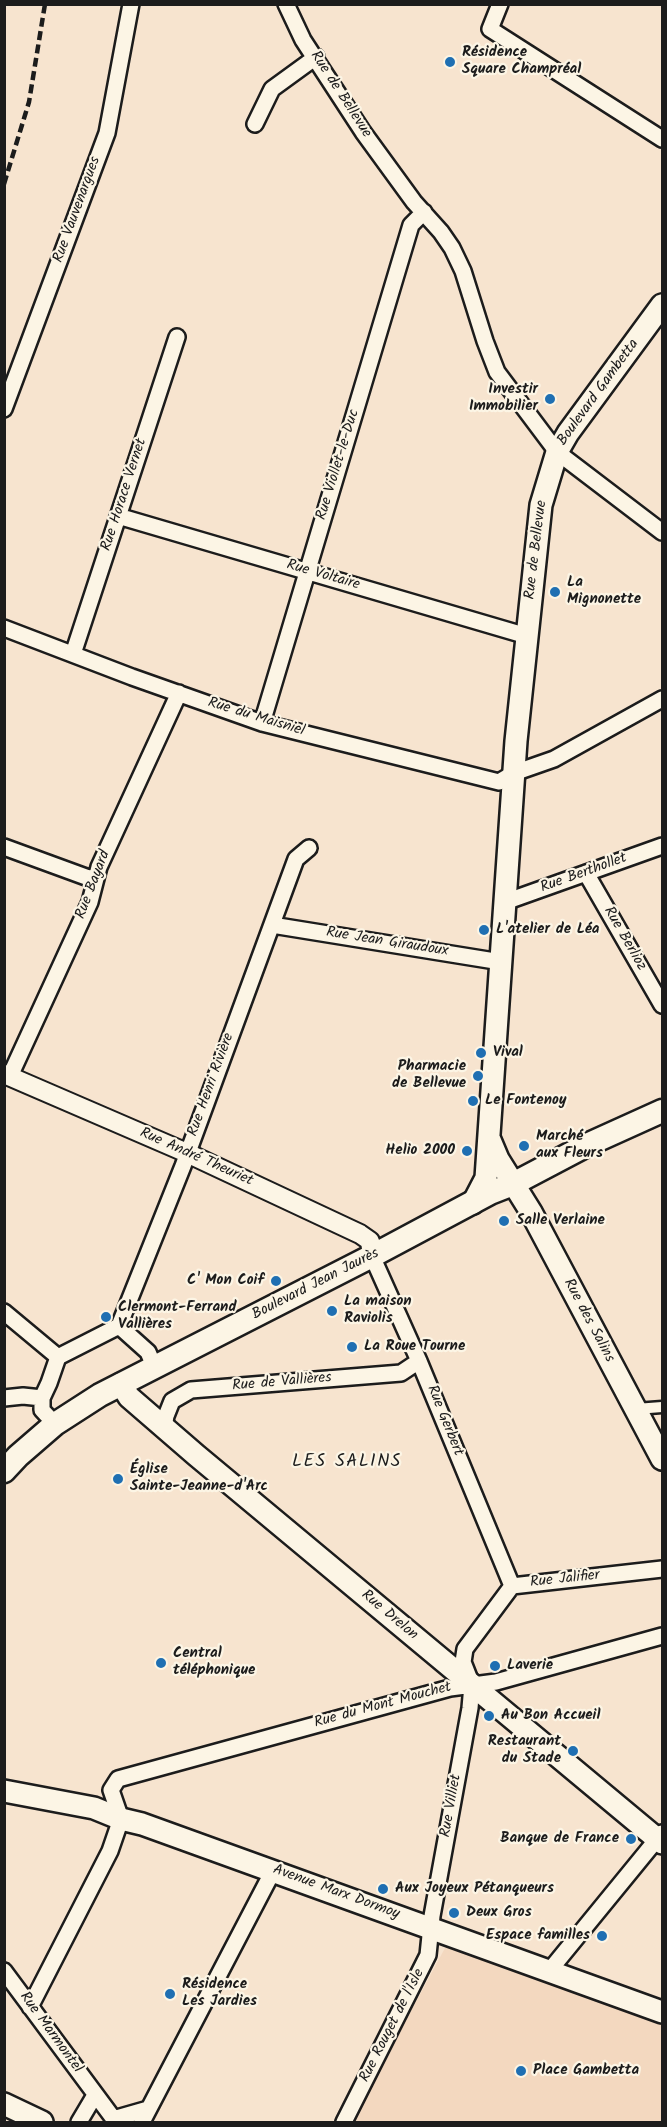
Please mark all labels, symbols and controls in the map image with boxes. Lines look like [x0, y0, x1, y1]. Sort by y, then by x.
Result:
place label: Résidence Square Champréal [462, 44, 581, 79]
street label: Rue de Bellevue [305, 48, 375, 142]
marker: Résidence Square Champréal [443, 55, 457, 69]
street label: Rue Vauvenargues [50, 155, 106, 265]
street label: Boulevard Gambetta [554, 336, 644, 450]
place label: Investir Immobilier [469, 381, 538, 416]
marker: Investir Immobilier [543, 392, 557, 406]
street label: Rue Viollet-le-Duc [314, 408, 364, 522]
street label: Rue Horace Vernet [98, 436, 152, 554]
street label: Rue de Bellevue [522, 499, 552, 601]
street label: Rue Voltaire [284, 557, 362, 595]
place label: La Mignonette [567, 574, 641, 609]
marker: La Mignonette [548, 585, 562, 599]
street label: Rue du Maisniel [205, 695, 307, 741]
street label: Rue Bayard [73, 848, 115, 922]
street label: Rue Berthollet [538, 850, 630, 898]
street label: Rue Berlioz [599, 904, 649, 974]
place label: L'atelier de Léa [496, 921, 599, 939]
marker: L'atelier de Léa [477, 923, 491, 937]
street label: Rue Jean Giraudoux [325, 924, 449, 962]
street label: Rue Henri Rivière [185, 1031, 239, 1139]
place label: Vival [493, 1044, 523, 1062]
marker: Vival [474, 1046, 488, 1060]
place label: Pharmacie de Bellevue [392, 1058, 466, 1093]
marker: Pharmacie de Bellevue [471, 1069, 485, 1083]
place label: Le Fontenoy [485, 1092, 567, 1110]
marker: Le Fontenoy [466, 1094, 480, 1108]
street label: Rue André Theuriet [137, 1125, 255, 1191]
place label: Marché aux Fleurs [536, 1128, 603, 1163]
marker: Marché aux Fleurs [517, 1139, 531, 1153]
place label: Helio 2000 [386, 1142, 455, 1160]
marker: Helio 2000 [460, 1144, 474, 1158]
place label: Salle Verlaine [516, 1212, 605, 1230]
marker: Salle Verlaine [497, 1214, 511, 1228]
street label: Boulevard Jean Jaurès [250, 1245, 382, 1325]
place label: C' Mon Coif [187, 1272, 264, 1290]
marker: C' Mon Coif [269, 1274, 283, 1288]
street label: Rue des Salins [558, 1276, 618, 1366]
place label: La maison Raviolis [344, 1293, 412, 1328]
place label: Clermont-Ferrand Vallières [118, 1299, 237, 1334]
marker: La maison Raviolis [325, 1304, 339, 1318]
marker: Clermont-Ferrand Vallières [99, 1310, 113, 1324]
place label: La Roue Tourne [364, 1338, 465, 1356]
marker: La Roue Tourne [345, 1340, 359, 1354]
street label: Rue de Vallières [232, 1370, 332, 1396]
street label: Rue Gerbert [422, 1383, 466, 1459]
district label: LES SALINS [292, 1452, 402, 1474]
place label: Église Sainte-Jeanne-d'Arc [130, 1461, 268, 1496]
marker: Église Sainte-Jeanne-d'Arc [111, 1472, 125, 1486]
street label: Rue Jalifier [529, 1567, 601, 1593]
street label: Rue Drelon [357, 1587, 421, 1645]
place label: Central téléphonique [173, 1645, 255, 1680]
marker: Central téléphonique [154, 1656, 168, 1670]
place label: Laverie [507, 1657, 553, 1675]
marker: Laverie [488, 1659, 502, 1673]
street label: Rue du Mont Mouchet [313, 1679, 453, 1733]
place label: Au Bon Accueil [501, 1707, 600, 1725]
marker: Au Bon Accueil [482, 1709, 496, 1723]
place label: Restaurant du Stade [488, 1733, 561, 1768]
marker: Restaurant du Stade [566, 1744, 580, 1758]
street label: Rue Villiet [438, 1773, 466, 1839]
place label: Banque de France [500, 1830, 619, 1848]
marker: Banque de France [624, 1832, 638, 1846]
street label: Avenue Marx Dormoy [270, 1862, 402, 1924]
place label: Aux Joyeux Pétanqueurs [395, 1880, 554, 1898]
marker: Aux Joyeux Pétanqueurs [376, 1882, 390, 1896]
place label: Deux Gros [466, 1904, 532, 1922]
marker: Deux Gros [447, 1906, 461, 1920]
place label: Espace familles [486, 1927, 590, 1945]
marker: Espace familles [595, 1929, 609, 1943]
street label: Rue Rouget de l'Isle [357, 1966, 429, 2086]
place label: Résidence Les Jardies [182, 1976, 257, 2011]
marker: Résidence Les Jardies [163, 1987, 177, 2001]
street label: Rue Marmontel [15, 1989, 85, 2077]
place label: Place Gambetta [533, 2062, 639, 2080]
marker: Place Gambetta [514, 2064, 528, 2078]

